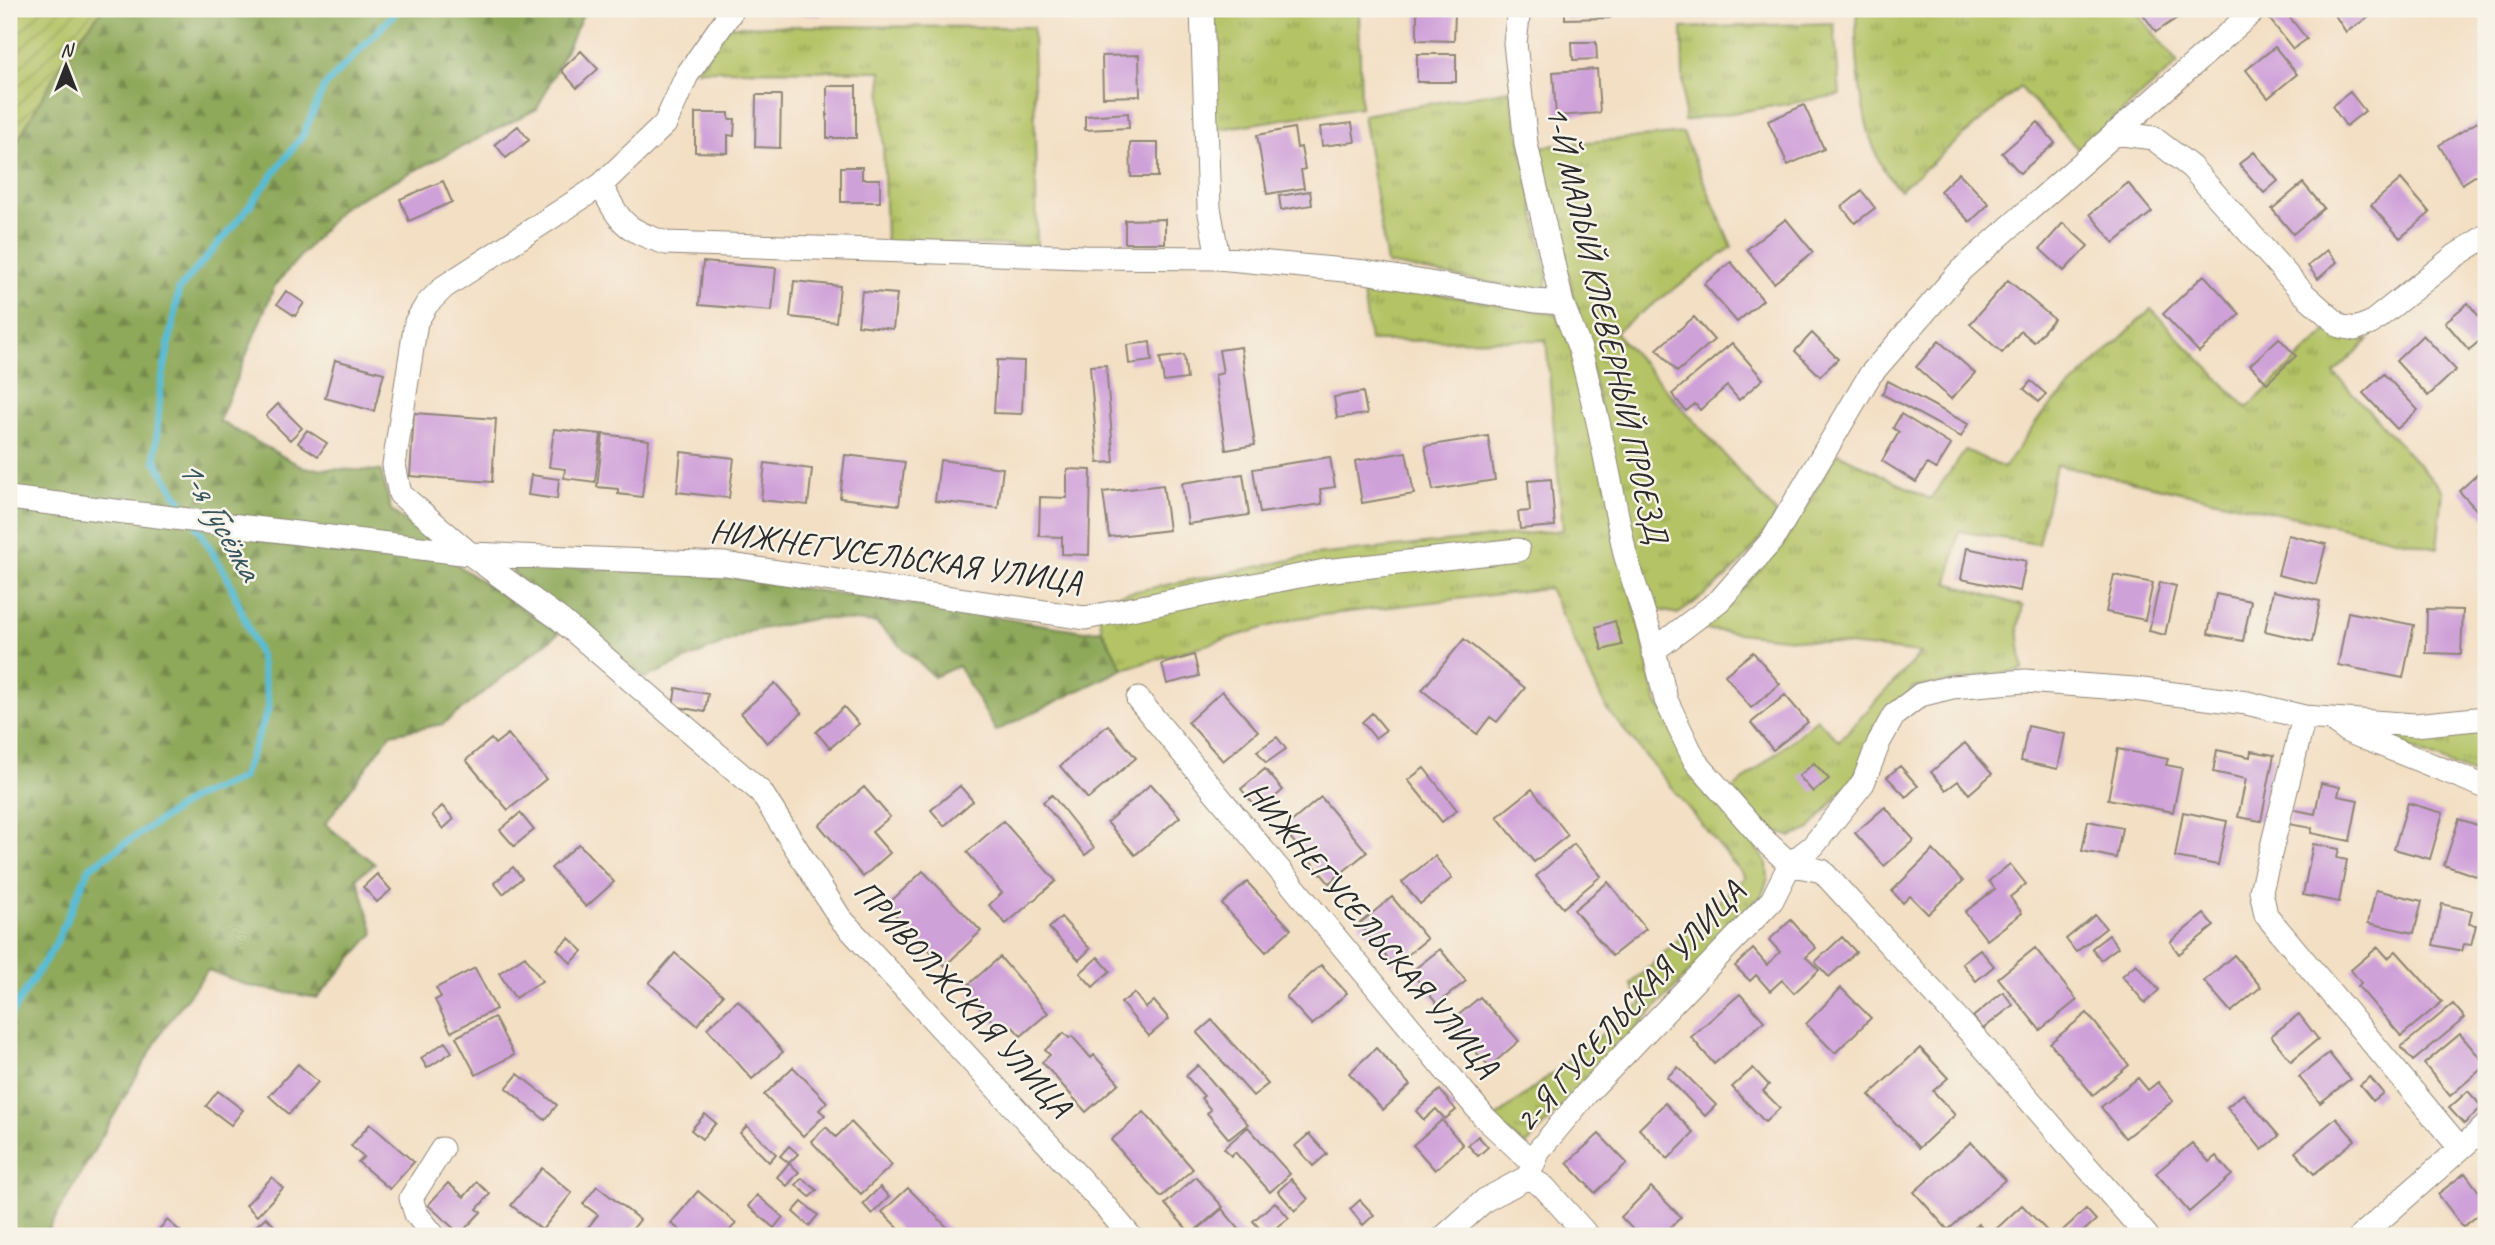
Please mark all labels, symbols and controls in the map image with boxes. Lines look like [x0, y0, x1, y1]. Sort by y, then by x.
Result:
north arrow [32, 32, 102, 102]
text: N [60, 38, 75, 62]
street label: 1-Й МАЛЫЙ КЛЕВЕРНЫЙ ПРОЕЗД [1536, 101, 1678, 550]
water label: 1-я Гусёлка [167, 450, 275, 591]
street label: НИЖНЕГУСЕЛЬСКАЯ УЛИЦА [708, 509, 1086, 603]
street label: НИЖНЕГУСЕЛЬСКАЯ УЛИЦА [1236, 772, 1509, 1087]
street label: ПРИВОЛЖСКАЯ УЛИЦА [845, 870, 1082, 1127]
street label: 2-Я ГУСЕЛЬСКАЯ УЛИЦА [1505, 870, 1754, 1141]

